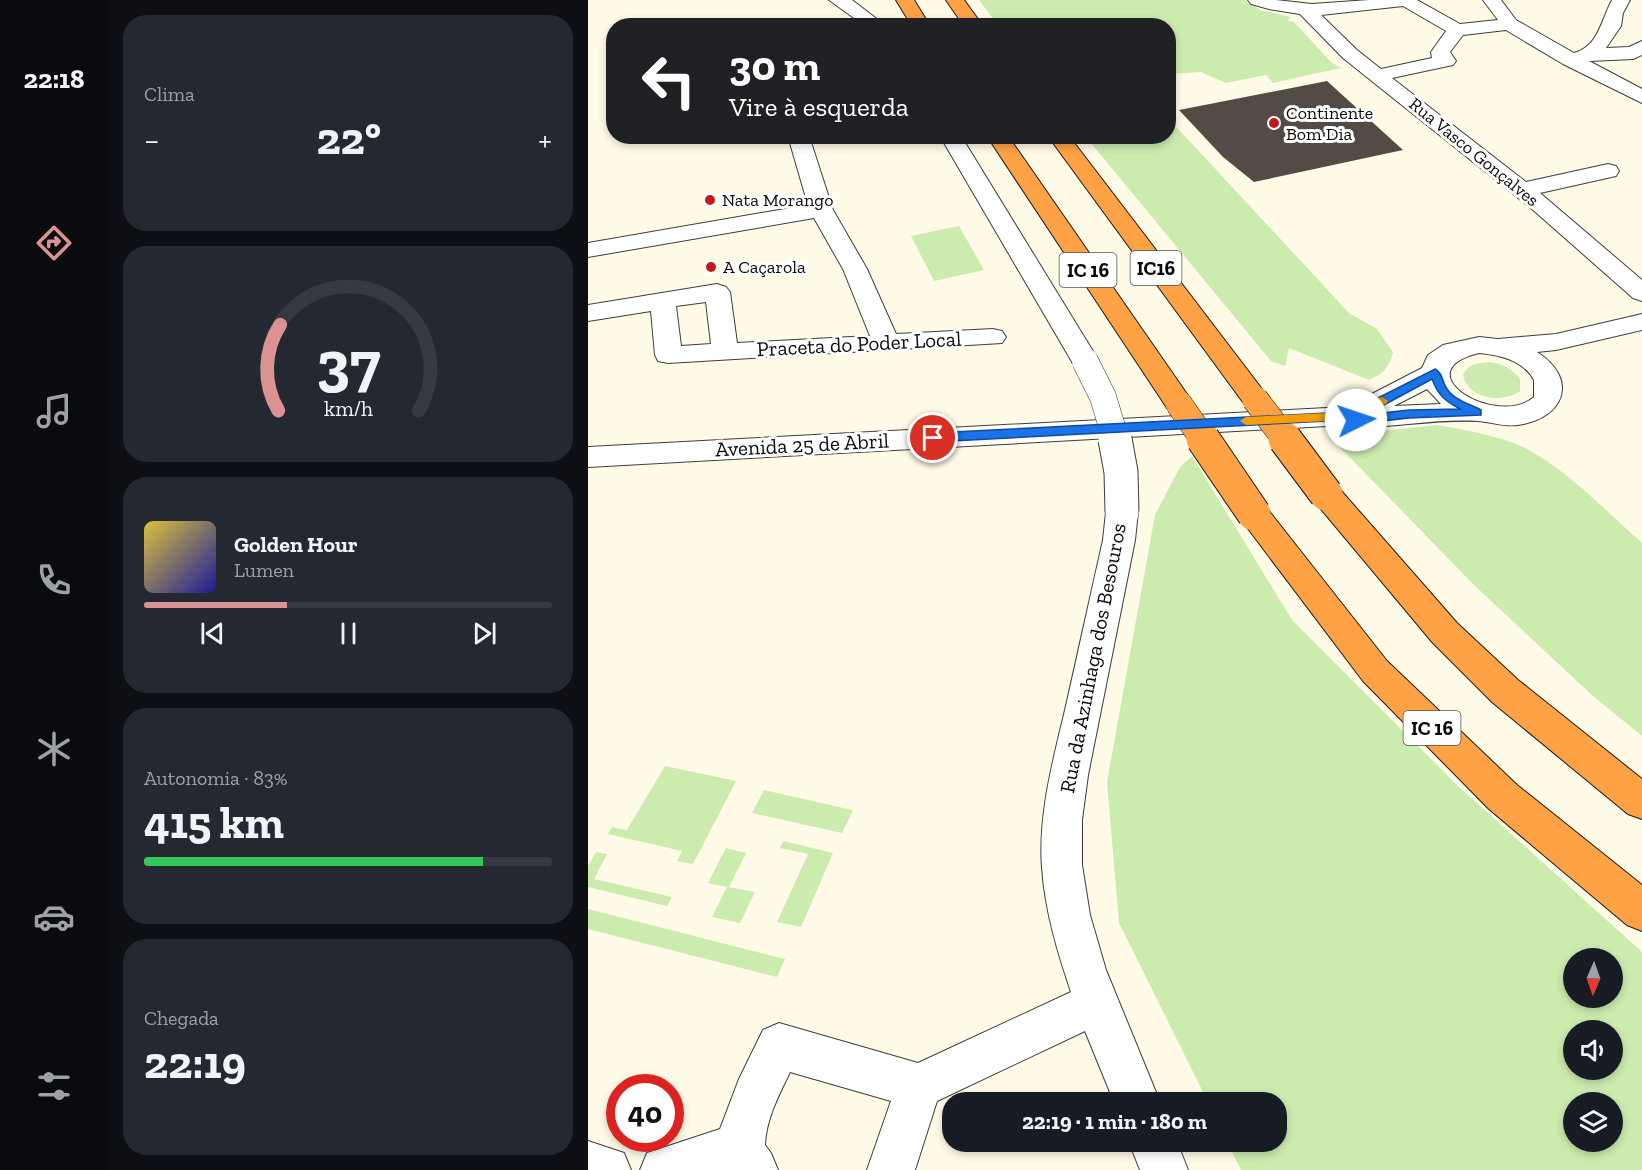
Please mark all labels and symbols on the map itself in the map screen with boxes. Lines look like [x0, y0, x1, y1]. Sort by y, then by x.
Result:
street label: Rua Vasco Gonçalves [1405, 93, 1544, 211]
place label: Continente Bom Dia [1286, 102, 1373, 145]
marker: Continente Bom Dia [1267, 116, 1281, 130]
place label: Nata Morango [722, 189, 833, 211]
marker: Nata Morango [703, 193, 717, 207]
road number: IC16 [1130, 251, 1182, 285]
road number: IC 16 [1060, 253, 1116, 287]
place label: A Caçarola [723, 256, 806, 278]
marker: A Caçarola [704, 260, 718, 274]
street label: Praceta do Poder Local [756, 326, 962, 361]
position arrow [1324, 388, 1388, 452]
pin [907, 412, 958, 463]
street label: Avenida 25 de Abril [714, 427, 890, 462]
street label: Rua da Azinhaga dos Besouros [1054, 521, 1131, 795]
road number: IC 16 [1404, 711, 1460, 745]
north arrow [1563, 948, 1623, 1008]
speed limit sign: 40 [606, 1074, 684, 1152]

